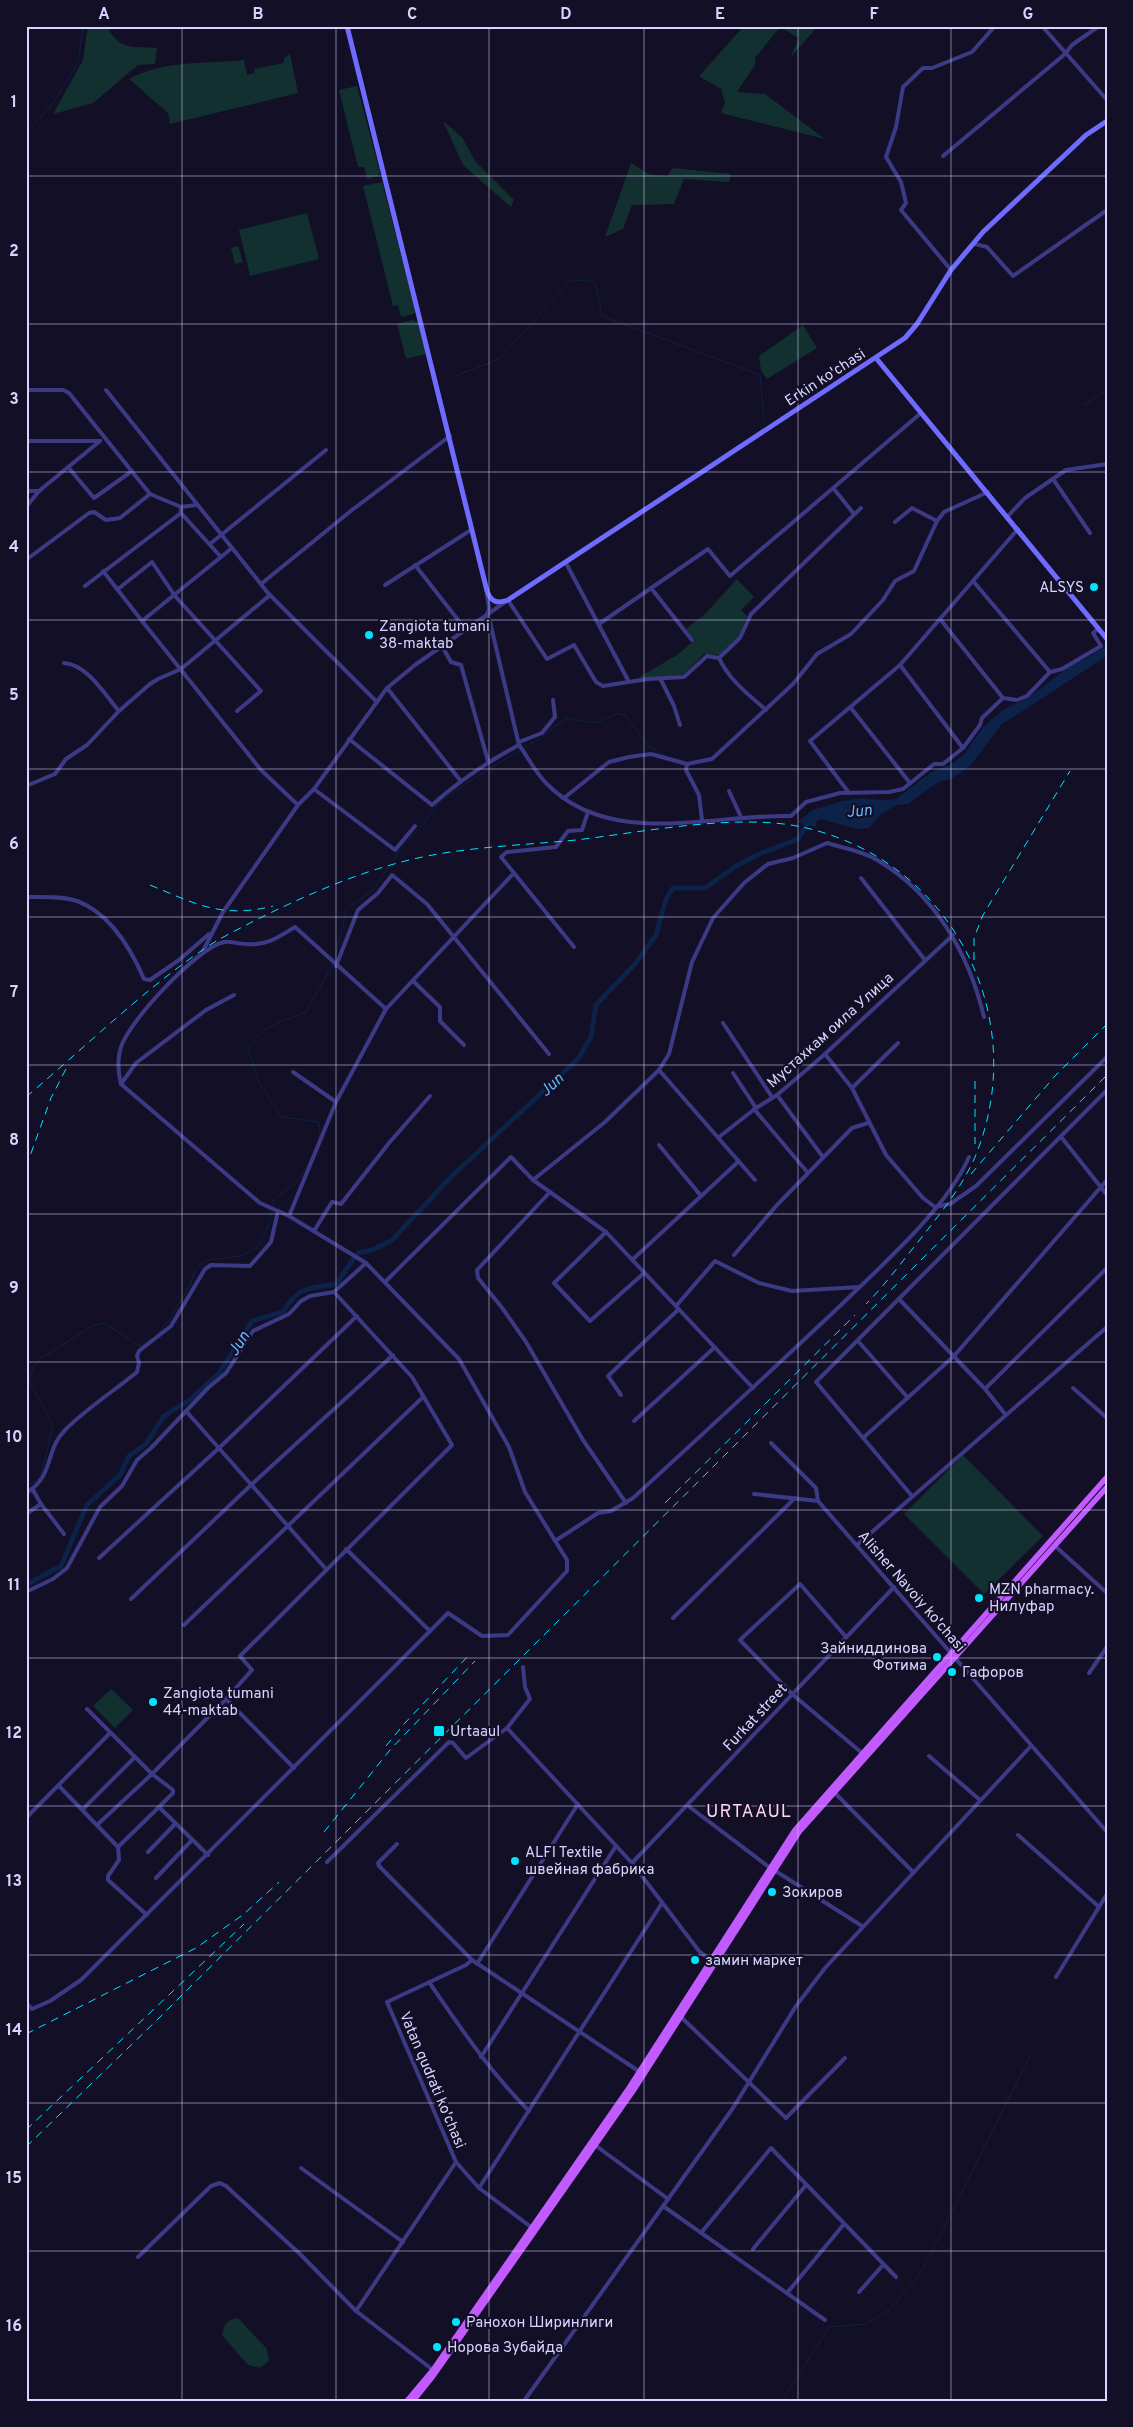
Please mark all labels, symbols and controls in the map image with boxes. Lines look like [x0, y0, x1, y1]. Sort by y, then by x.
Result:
text: A [98, 5, 110, 25]
text: B [252, 5, 264, 25]
text: C [407, 5, 417, 25]
text: D [560, 5, 572, 25]
text: E [715, 5, 725, 25]
text: F [869, 5, 879, 25]
text: G [1023, 5, 1033, 25]
text: 1 [11, 93, 17, 113]
text: 2 [9, 242, 19, 262]
street label: Erkin ko'chasi [782, 345, 870, 411]
text: 3 [9, 390, 19, 410]
text: 4 [9, 538, 19, 558]
place label: ALSYS [1039, 579, 1084, 598]
marker: ALSYS [1088, 581, 1100, 593]
place label: Zangiota tumani 38-maktab [379, 618, 490, 654]
marker: Zangiota tumani 38-maktab [363, 629, 375, 641]
text: 5 [9, 686, 19, 706]
water label: Jun [845, 801, 873, 823]
text: 6 [9, 835, 19, 855]
street label: Мустахкам оила Улица [764, 969, 898, 1093]
text: 7 [10, 983, 18, 1003]
water label: Jun [536, 1069, 569, 1102]
text: 8 [9, 1131, 19, 1151]
text: 9 [9, 1279, 19, 1299]
water label: Jun [224, 1328, 255, 1360]
text: 10 [6, 1428, 22, 1448]
street label: Alisher Navoiy ko'chasi [853, 1528, 969, 1656]
text: 11 [8, 1576, 20, 1596]
place label: MZN pharmacy. Нилуфар [989, 1581, 1094, 1617]
marker: MZN pharmacy. Нилуфар [973, 1592, 985, 1604]
place label: Зайниддинова Фотима [820, 1640, 927, 1676]
marker: Зайниддинова Фотима [931, 1651, 943, 1663]
place label: Гафоров [962, 1664, 1024, 1683]
marker: Гафоров [946, 1666, 958, 1678]
street label: Furkat street [720, 1680, 792, 1756]
place label: Zangiota tumani 44-maktab [163, 1685, 274, 1721]
marker: Zangiota tumani 44-maktab [147, 1696, 159, 1708]
place label: Urtaaul [450, 1723, 500, 1742]
text: 12 [6, 1724, 22, 1744]
marker: Urtaaul [432, 1724, 446, 1738]
district label: URTAAUL [706, 1801, 792, 1824]
place label: ALFI Textile швейная фабрика [525, 1844, 654, 1880]
marker: ALFI Textile швейная фабрика [509, 1855, 521, 1867]
text: 13 [6, 1872, 22, 1892]
place label: Зокиров [782, 1884, 843, 1903]
marker: Зокиров [766, 1886, 778, 1898]
place label: замин маркет [705, 1952, 803, 1971]
marker: замин маркет [689, 1954, 701, 1966]
street label: Vatan qudrati ko'chasi [394, 2009, 469, 2152]
text: 14 [6, 2021, 22, 2041]
text: 15 [6, 2169, 22, 2189]
place label: Ранохон Ширинлиги [466, 2314, 613, 2333]
marker: Ранохон Ширинлиги [450, 2316, 462, 2328]
text: 16 [6, 2317, 22, 2337]
place label: Норова Зубайда [447, 2339, 563, 2358]
marker: Норова Зубайда [431, 2341, 443, 2353]

